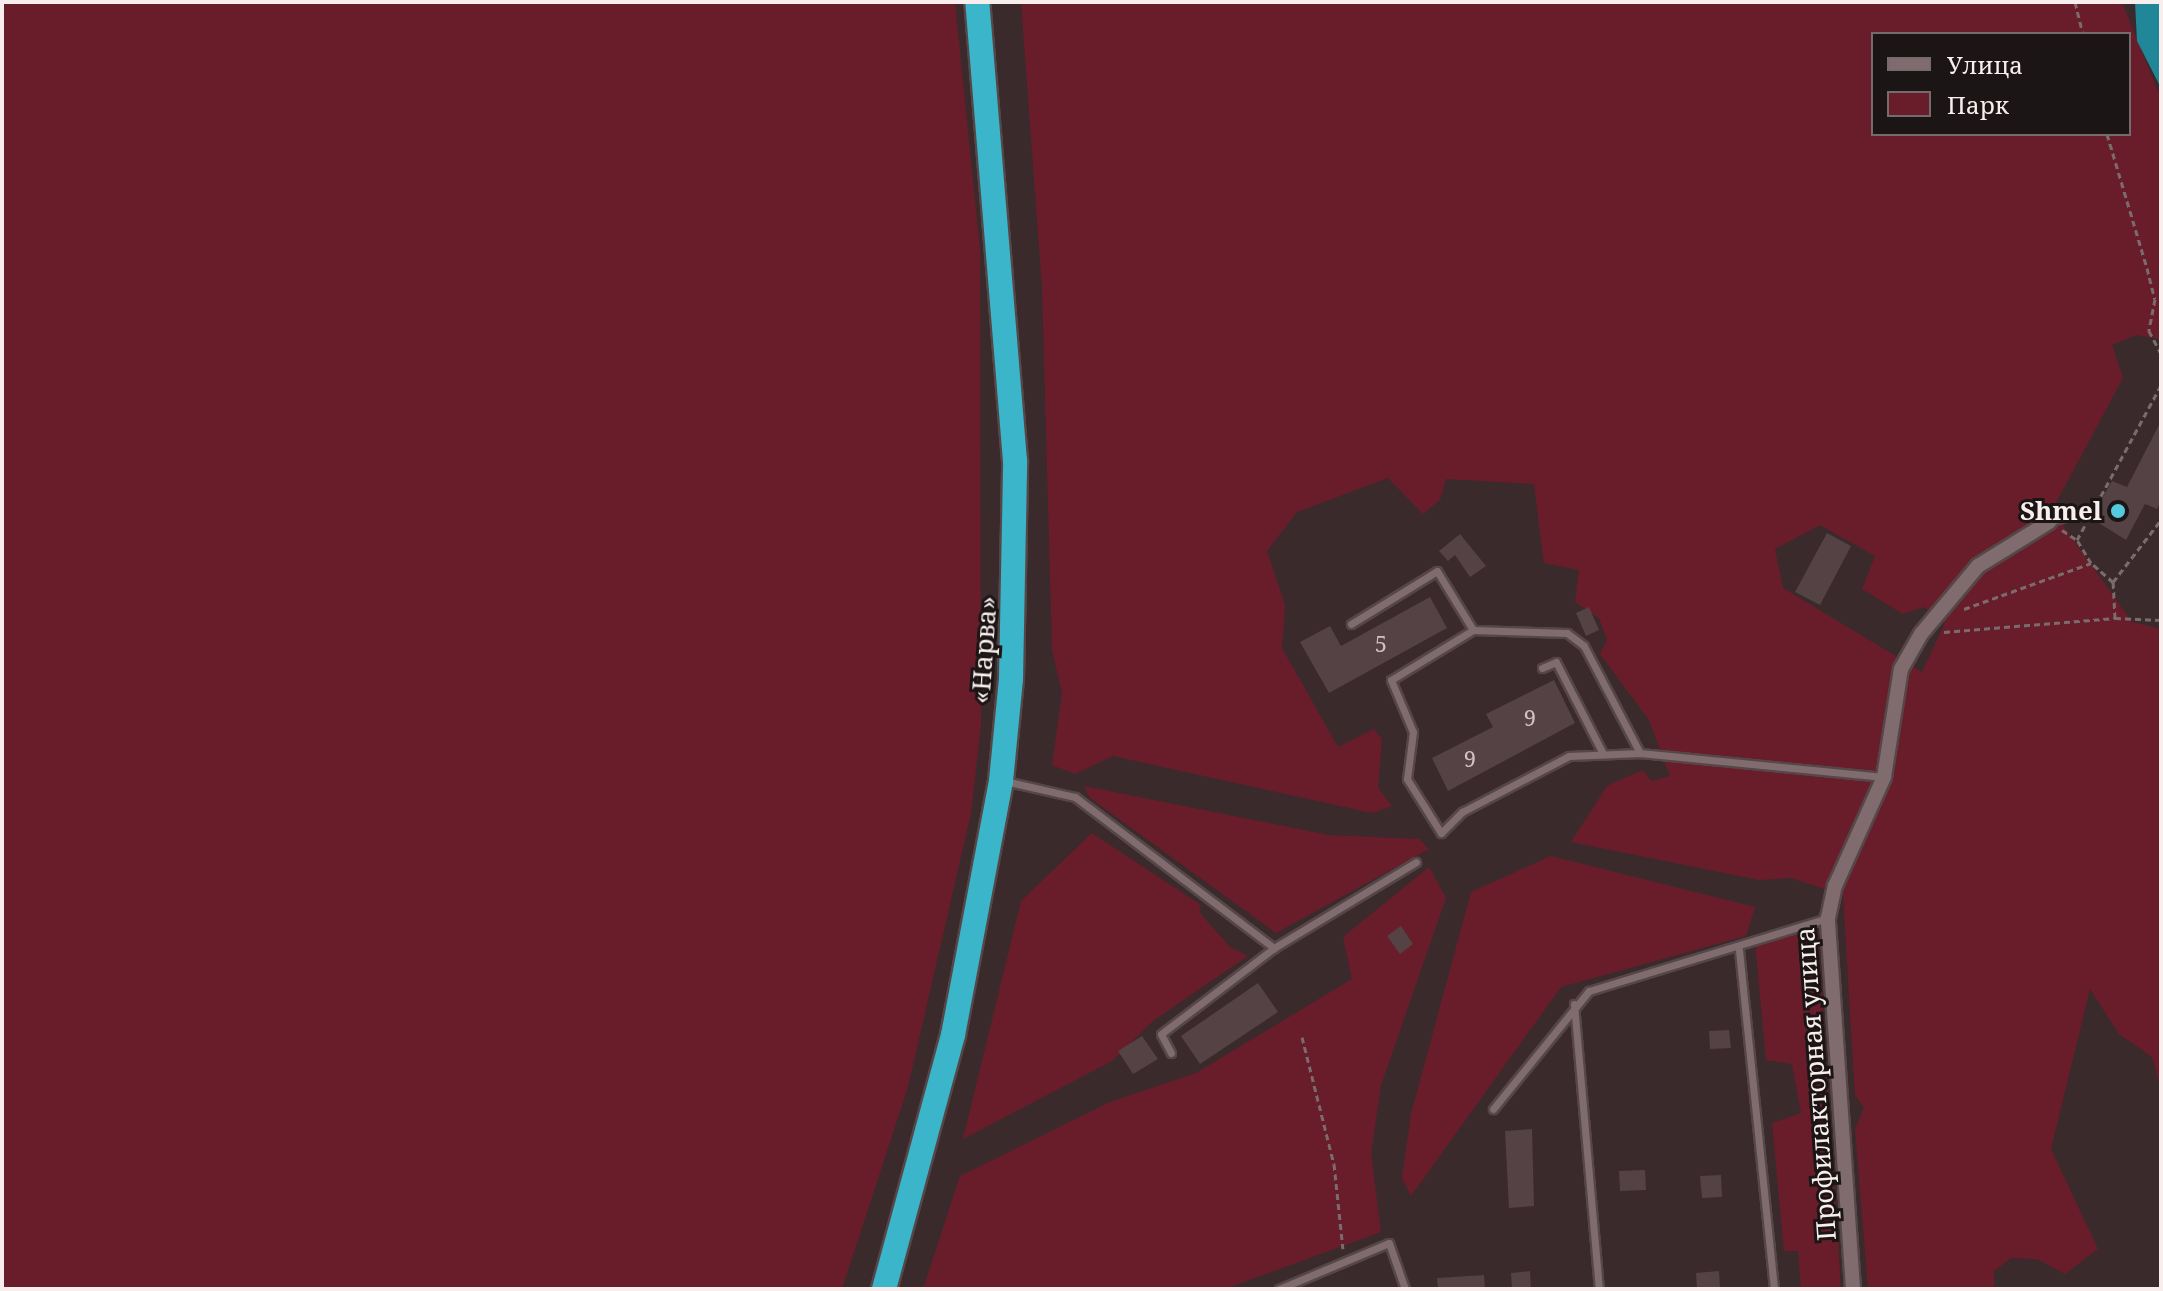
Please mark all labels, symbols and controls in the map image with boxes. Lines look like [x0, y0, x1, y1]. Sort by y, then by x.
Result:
legend [1871, 32, 2131, 136]
text: Улица [1947, 48, 2023, 81]
text: Парк [1947, 88, 2009, 121]
place label: Shmel [2020, 495, 2102, 527]
marker: Shmel [2109, 502, 2127, 520]
street label: «Нарва» [965, 595, 1003, 705]
house number: 5 [1375, 631, 1387, 657]
house number: 9 [1524, 705, 1536, 731]
house number: 9 [1464, 746, 1476, 772]
street label: Профилакторная улица [1789, 926, 1843, 1242]

